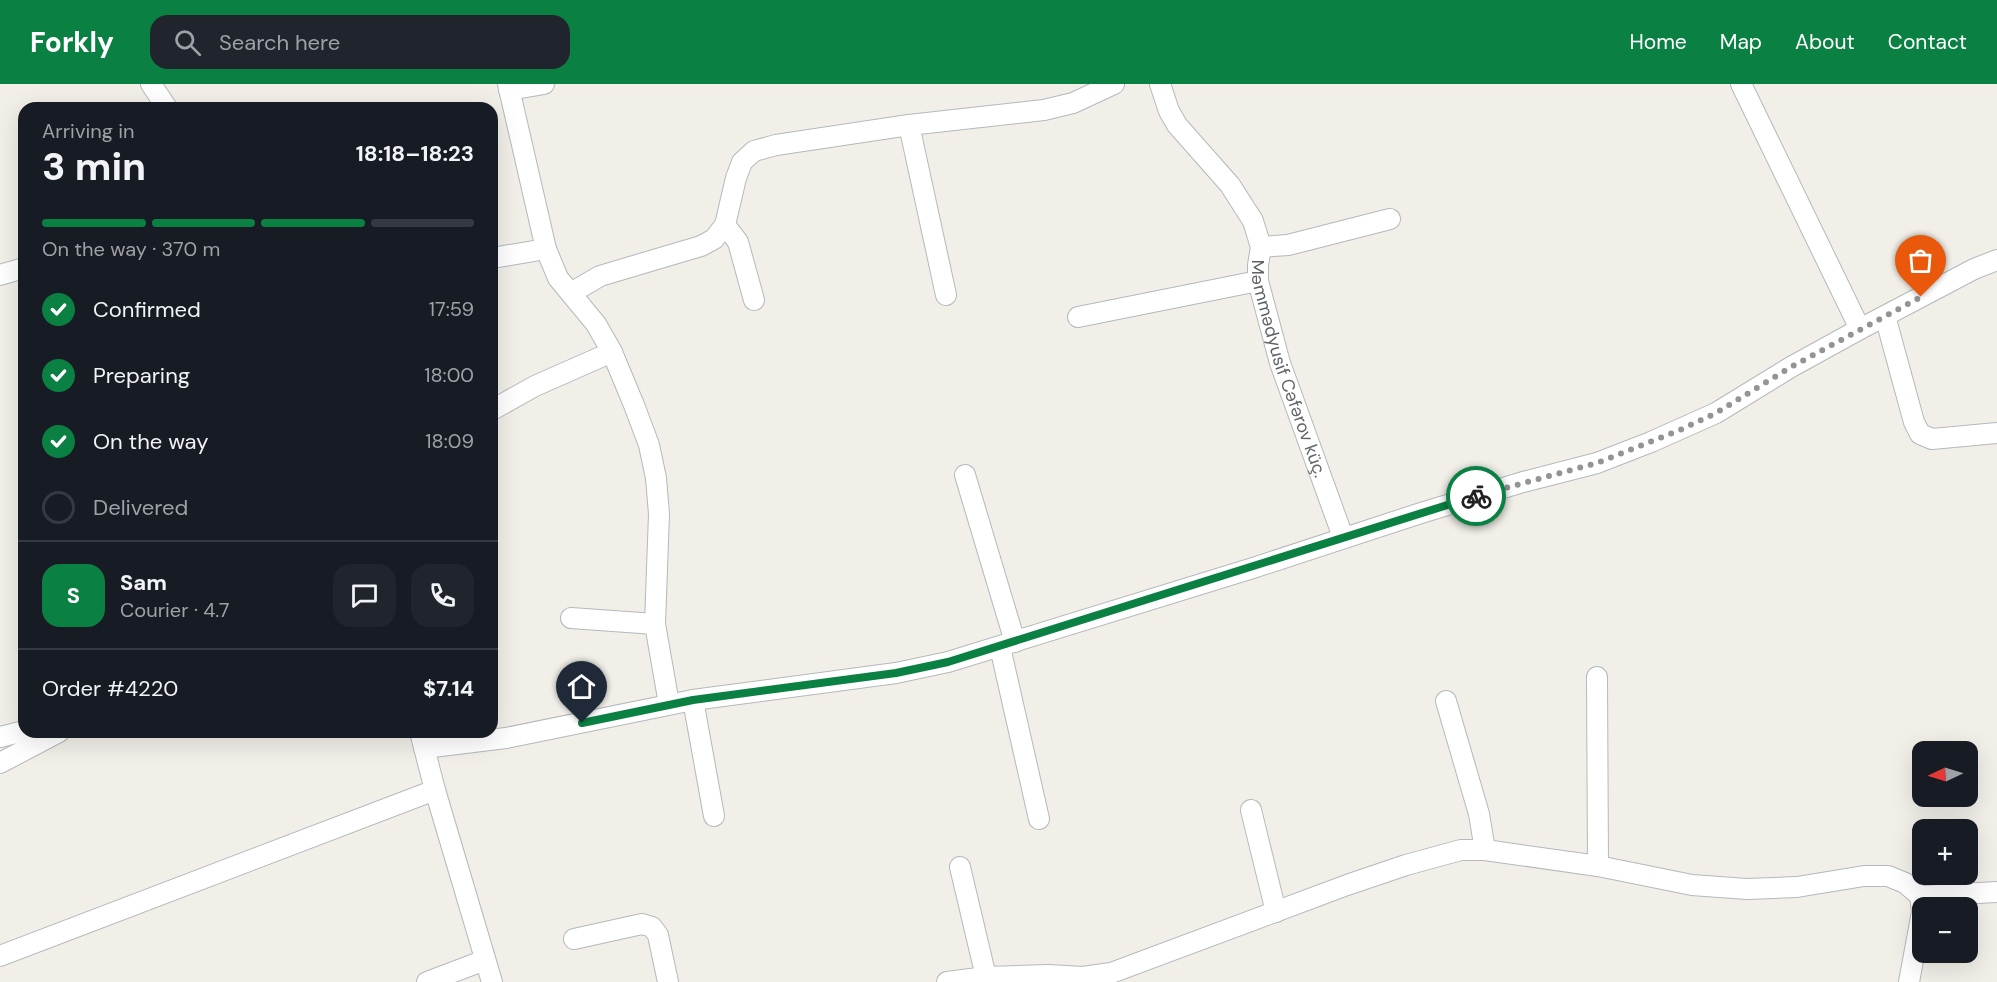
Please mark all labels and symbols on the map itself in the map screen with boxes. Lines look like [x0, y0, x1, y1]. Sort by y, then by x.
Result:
pin [1895, 235, 1946, 297]
street label: Məmmədyusif Cəfərov küç. [1246, 260, 1332, 481]
courier [1446, 466, 1506, 526]
pin [556, 661, 607, 723]
north arrow [1912, 741, 1978, 807]

